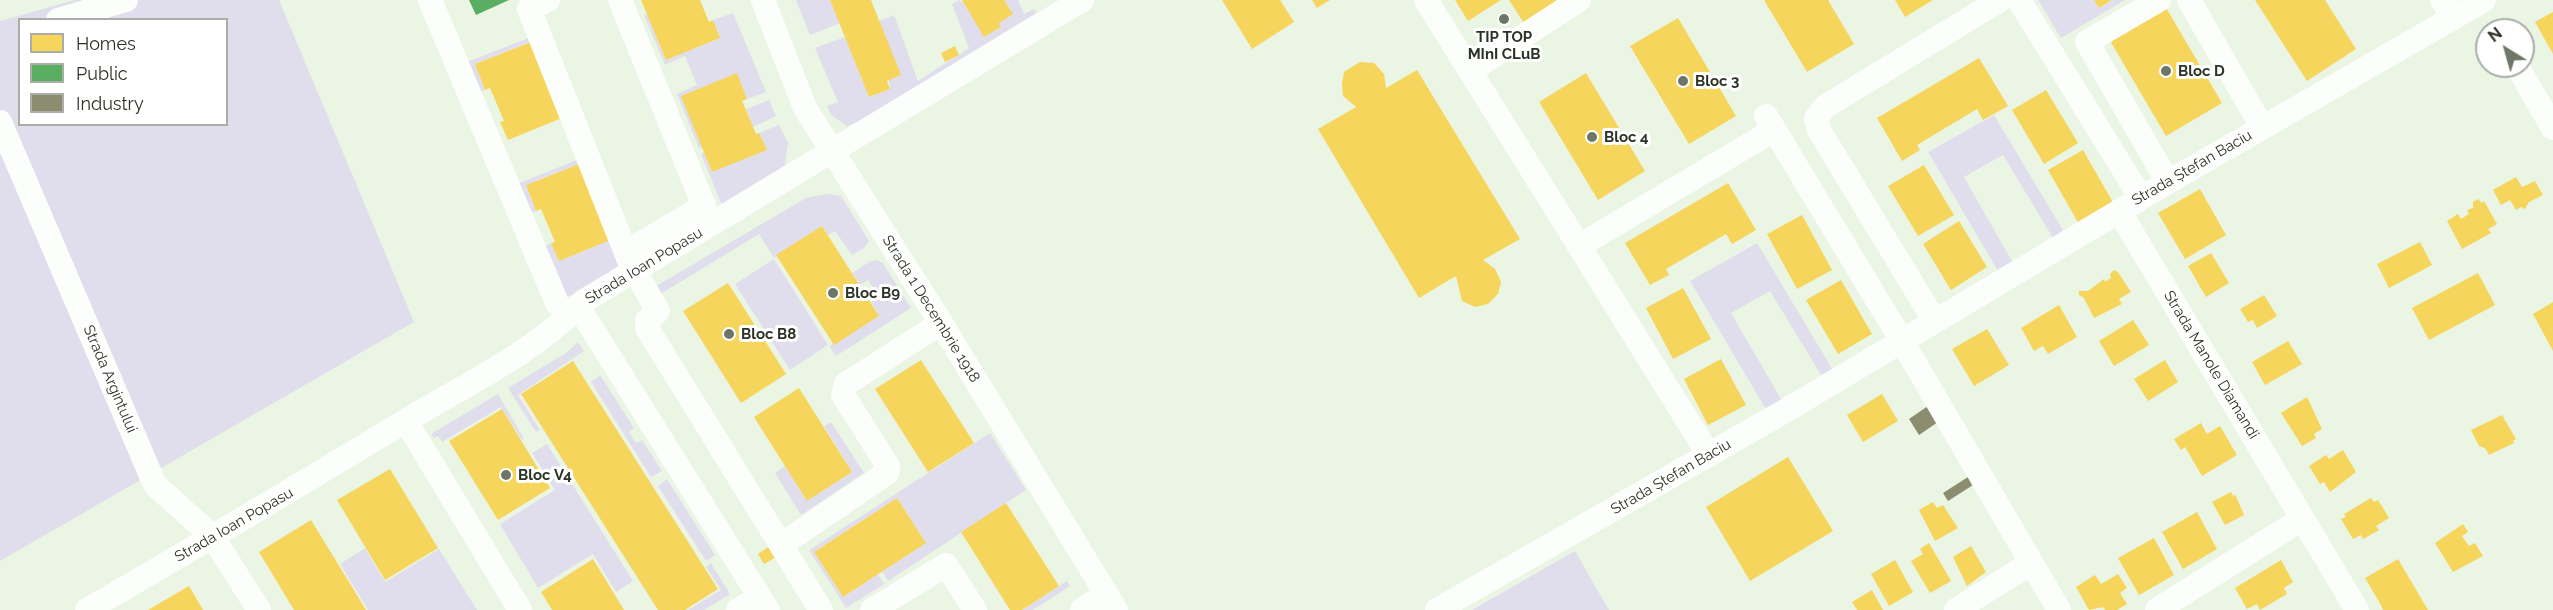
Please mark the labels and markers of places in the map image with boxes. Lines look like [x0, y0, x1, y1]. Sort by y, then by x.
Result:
marker: TIP TOP MInI CLuB [1497, 12, 1511, 26]
place label: TIP TOP MInI CLuB [1468, 28, 1540, 63]
place label: Bloc D [2178, 62, 2225, 80]
marker: Bloc D [2159, 64, 2173, 78]
place label: Bloc 3 [1695, 72, 1739, 90]
marker: Bloc 3 [1676, 74, 1690, 88]
place label: Bloc 4 [1604, 128, 1649, 146]
marker: Bloc 4 [1585, 130, 1599, 144]
place label: Bloc B9 [845, 284, 900, 302]
marker: Bloc B9 [826, 286, 840, 300]
place label: Bloc B8 [741, 325, 796, 343]
marker: Bloc B8 [722, 327, 736, 341]
place label: Bloc V4 [518, 466, 572, 484]
marker: Bloc V4 [499, 468, 513, 482]

